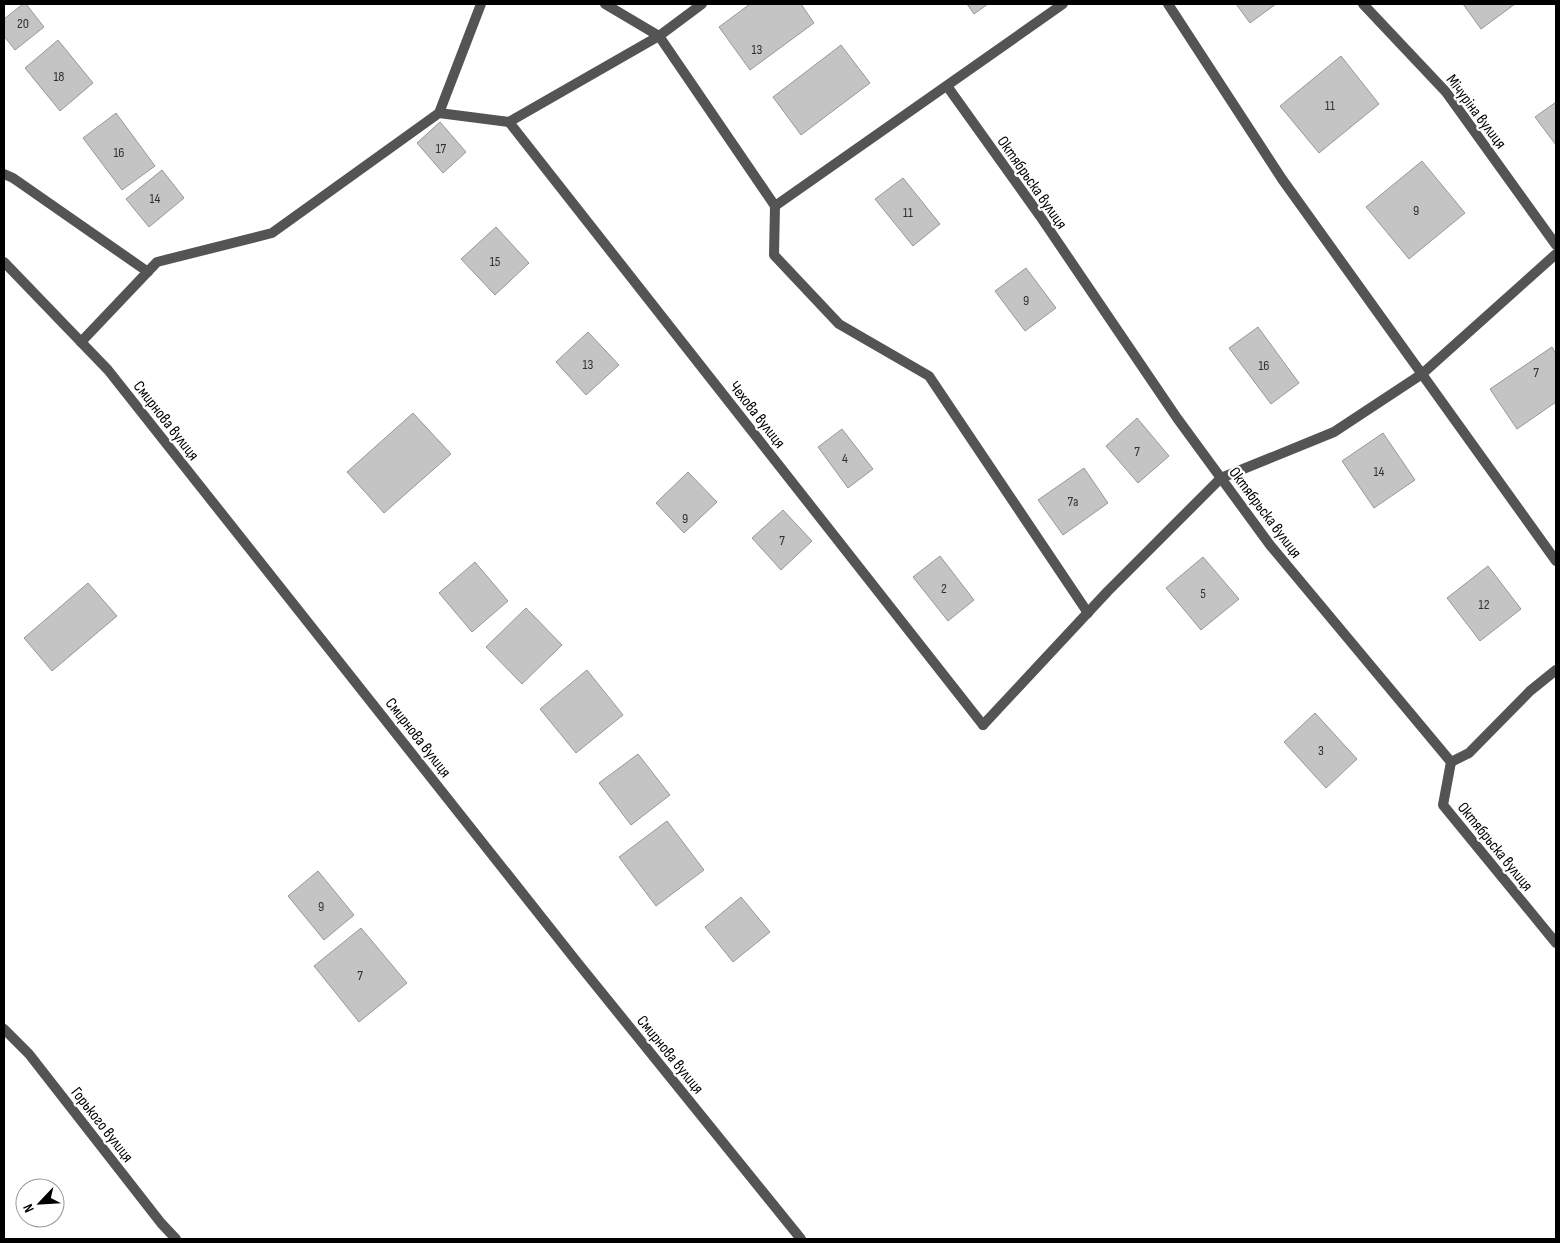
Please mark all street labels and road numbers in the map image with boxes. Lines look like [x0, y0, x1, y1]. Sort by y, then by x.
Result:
street label: Мічуріна вулиця [1442, 71, 1510, 153]
street label: Октябрьска вулиця [993, 133, 1071, 233]
street label: Смирнова вулиця [129, 377, 203, 464]
street label: Чехова вулиця [725, 378, 789, 452]
street label: Октябрьска вулиця [1224, 464, 1305, 562]
street label: Смирнова вулиця [381, 694, 455, 781]
street label: Октябрьска вулиця [1453, 799, 1536, 895]
street label: Смирнова вулиця [632, 1012, 707, 1098]
street label: Горького вулиця [67, 1084, 137, 1166]

